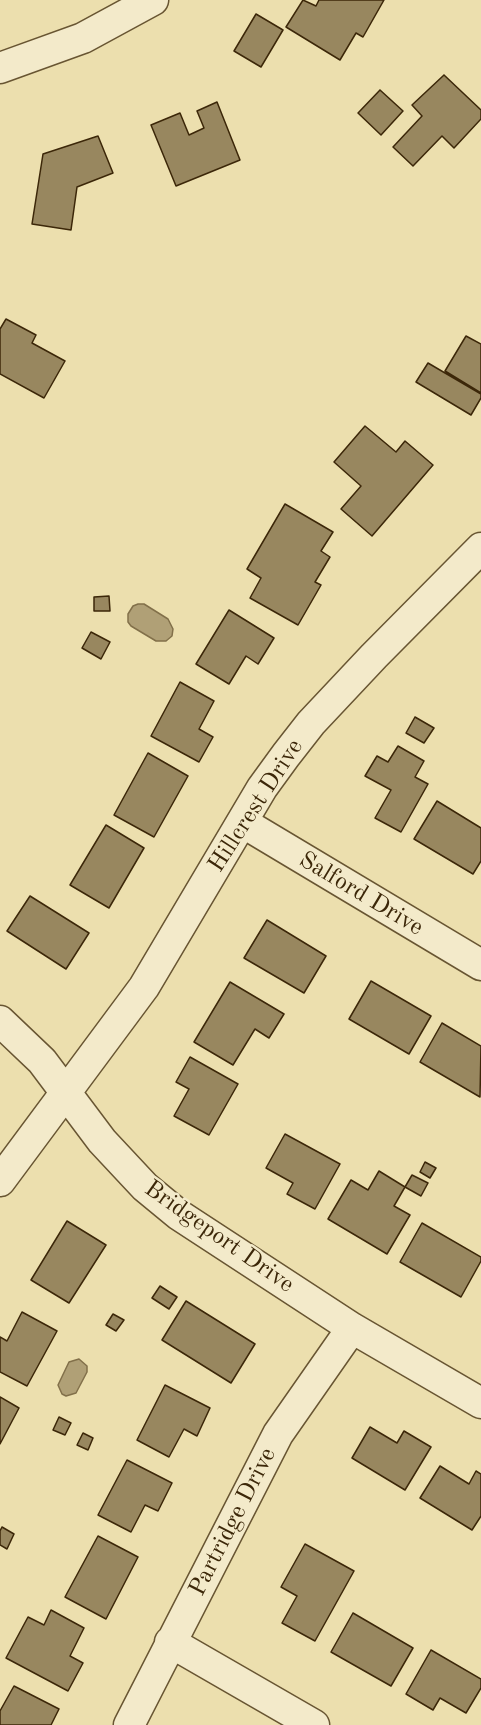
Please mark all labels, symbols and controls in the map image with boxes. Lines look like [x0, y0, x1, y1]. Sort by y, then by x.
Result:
street label: Hillcrest Drive [202, 734, 310, 878]
street label: Salford Drive [294, 846, 428, 942]
street label: Bridgeport Drive [139, 1175, 299, 1299]
street label: Partridge Drive [183, 1443, 283, 1601]

